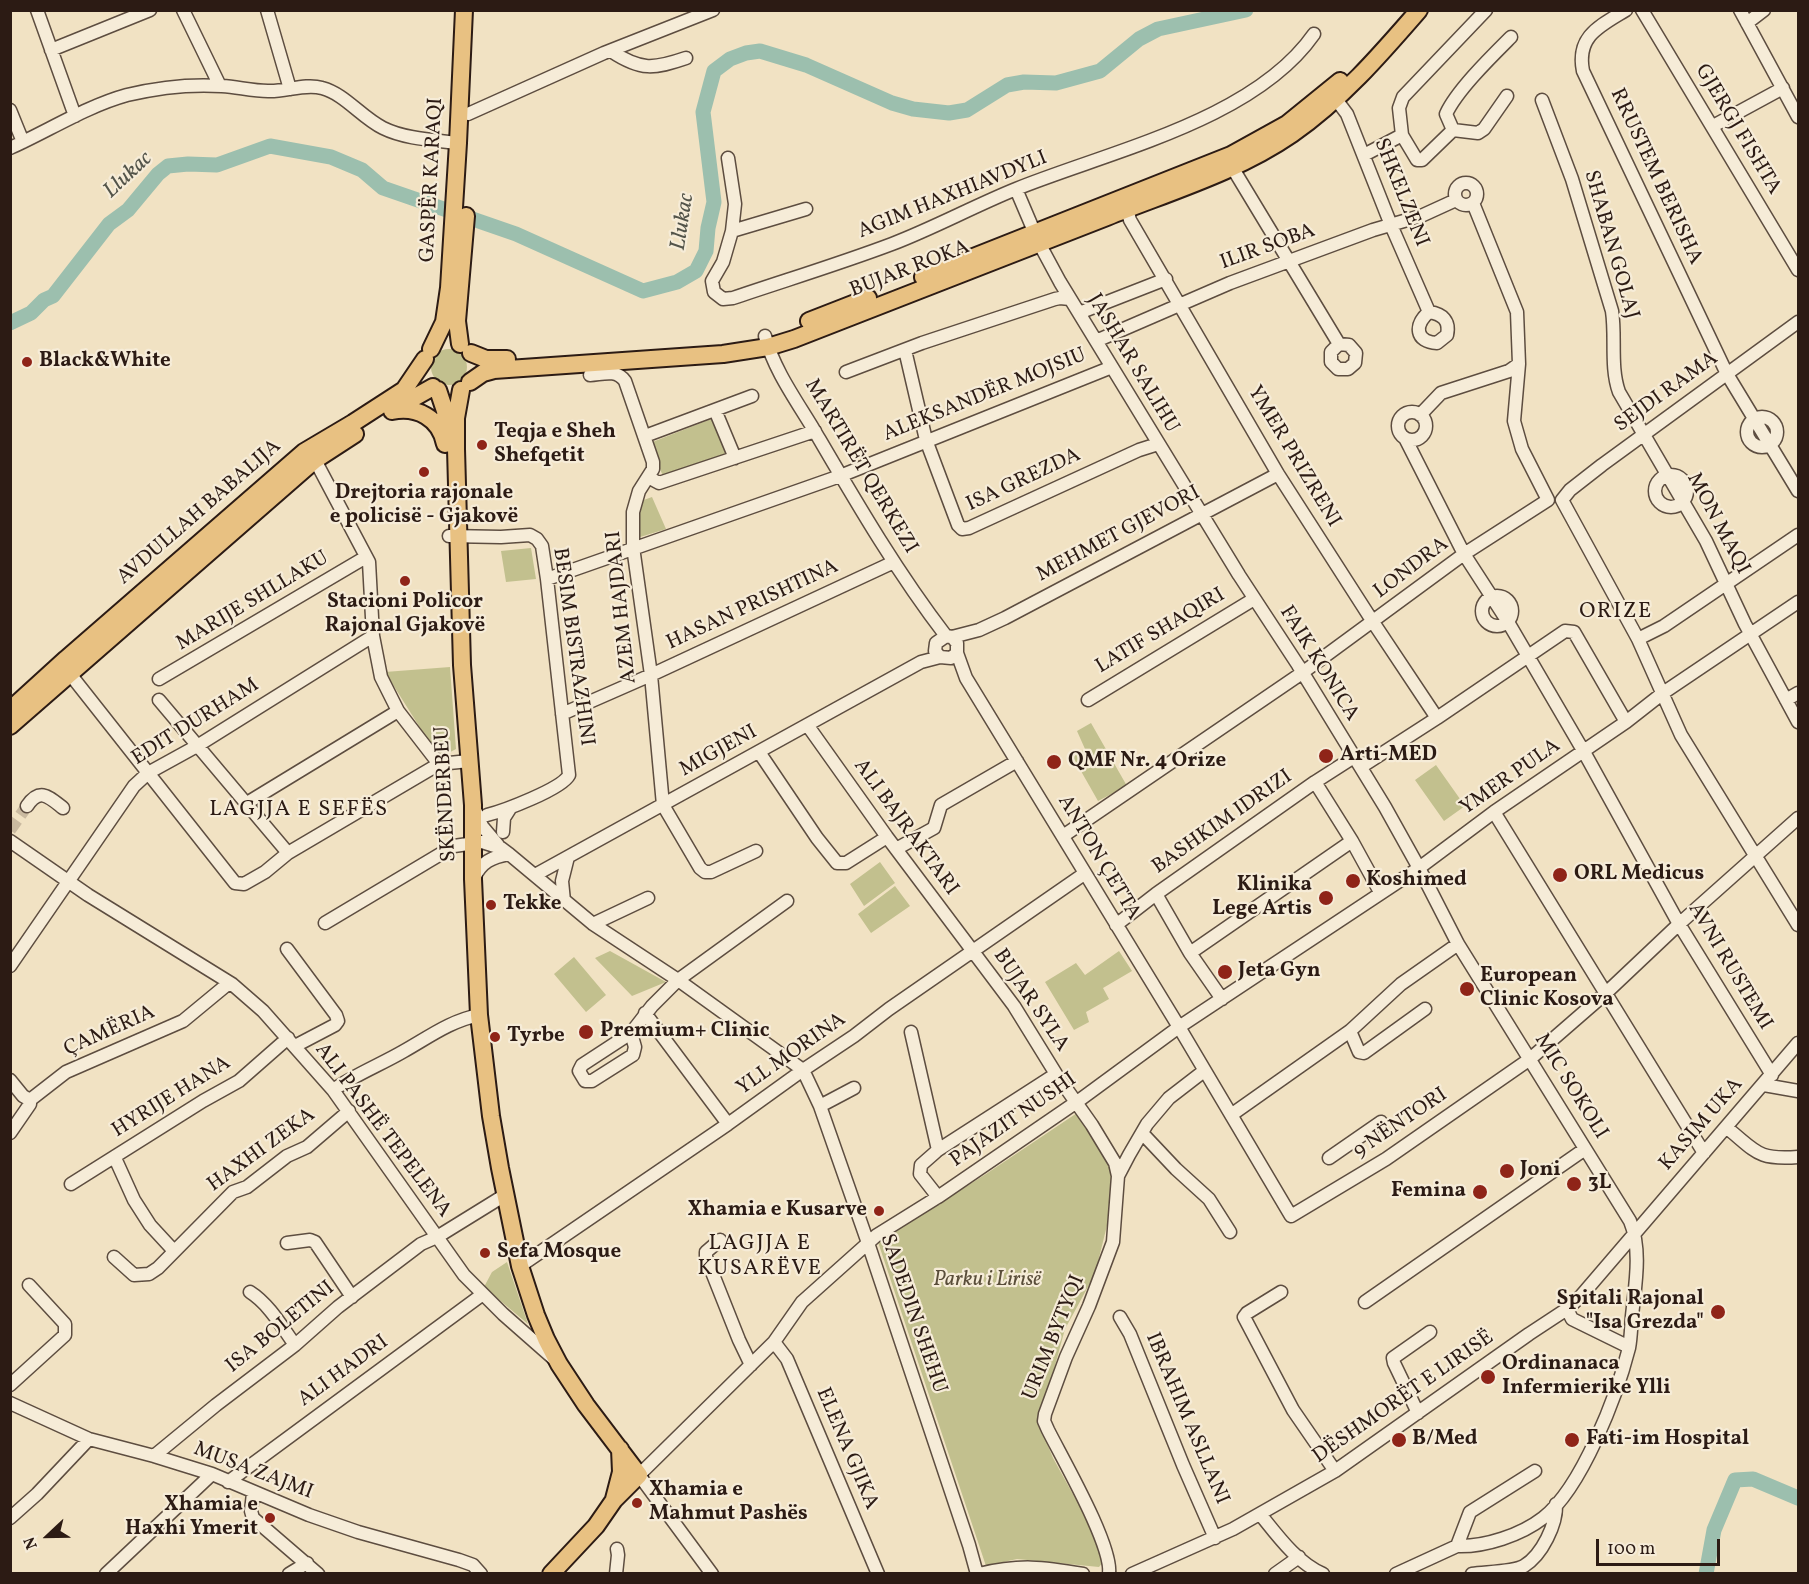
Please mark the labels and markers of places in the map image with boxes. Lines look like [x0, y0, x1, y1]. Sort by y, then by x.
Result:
place label: Black&White [39, 349, 171, 375]
marker: Black&White [20, 355, 34, 369]
place label: Teqja e Sheh Shefqetit [494, 420, 616, 470]
marker: Teqja e Sheh Shefqetit [475, 438, 489, 452]
marker: Drejtoria rajonale e policisë - Gjakovë [417, 465, 431, 479]
place label: Drejtoria rajonale e policisë - Gjakovë [330, 481, 518, 531]
marker: Stacioni Policor Rajonal Gjakovë [398, 574, 412, 588]
place label: Stacioni Policor Rajonal Gjakovë [325, 590, 485, 640]
place label: Arti-MED [1340, 743, 1437, 769]
marker: Arti-MED [1317, 747, 1335, 765]
place label: QMF Nr. 4 Orize [1068, 749, 1226, 775]
marker: QMF Nr. 4 Orize [1045, 753, 1063, 771]
place label: ORL Medicus [1574, 862, 1704, 888]
marker: ORL Medicus [1551, 866, 1569, 884]
place label: Koshimed [1366, 868, 1467, 894]
marker: Koshimed [1344, 872, 1362, 890]
place label: Klinika Lege Artis [1212, 873, 1312, 923]
marker: Klinika Lege Artis [1317, 889, 1335, 907]
place label: Tekke [503, 892, 562, 918]
marker: Tekke [484, 898, 498, 912]
place label: Jeta Gyn [1238, 959, 1321, 985]
marker: Jeta Gyn [1216, 963, 1234, 981]
place label: European Clinic Kosova [1480, 964, 1614, 1014]
marker: European Clinic Kosova [1458, 980, 1476, 998]
place label: Premium+ Clinic [600, 1019, 769, 1045]
marker: Premium+ Clinic [577, 1023, 595, 1041]
place label: Tyrbe [507, 1024, 565, 1050]
marker: Tyrbe [488, 1030, 502, 1044]
place label: Joni [1520, 1158, 1561, 1184]
marker: Joni [1498, 1162, 1516, 1180]
place label: 3L [1588, 1171, 1611, 1197]
marker: 3L [1565, 1175, 1583, 1193]
place label: Femina [1391, 1179, 1466, 1205]
marker: Femina [1471, 1183, 1489, 1201]
place label: Xhamia e Kusarve [688, 1198, 867, 1224]
marker: Xhamia e Kusarve [872, 1204, 886, 1218]
place label: Sefa Mosque [497, 1240, 621, 1266]
marker: Sefa Mosque [478, 1246, 492, 1260]
place label: Spitali Rajonal "Isa Grezda" [1557, 1287, 1704, 1337]
marker: Spitali Rajonal "Isa Grezda" [1709, 1303, 1727, 1321]
place label: Ordinanaca Infermierike Ylli [1502, 1352, 1671, 1402]
marker: Ordinanaca Infermierike Ylli [1479, 1368, 1497, 1386]
place label: B/Med [1412, 1427, 1478, 1453]
place label: Fati-im Hospital [1586, 1427, 1749, 1453]
marker: B/Med [1390, 1431, 1408, 1449]
marker: Fati-im Hospital [1563, 1431, 1581, 1449]
place label: Xhamia e Mahmut Pashës [649, 1478, 808, 1528]
place label: Xhamia e Haxhi Ymerit [125, 1493, 258, 1543]
marker: Xhamia e Mahmut Pashës [630, 1496, 644, 1510]
marker: Xhamia e Haxhi Ymerit [263, 1511, 277, 1525]

